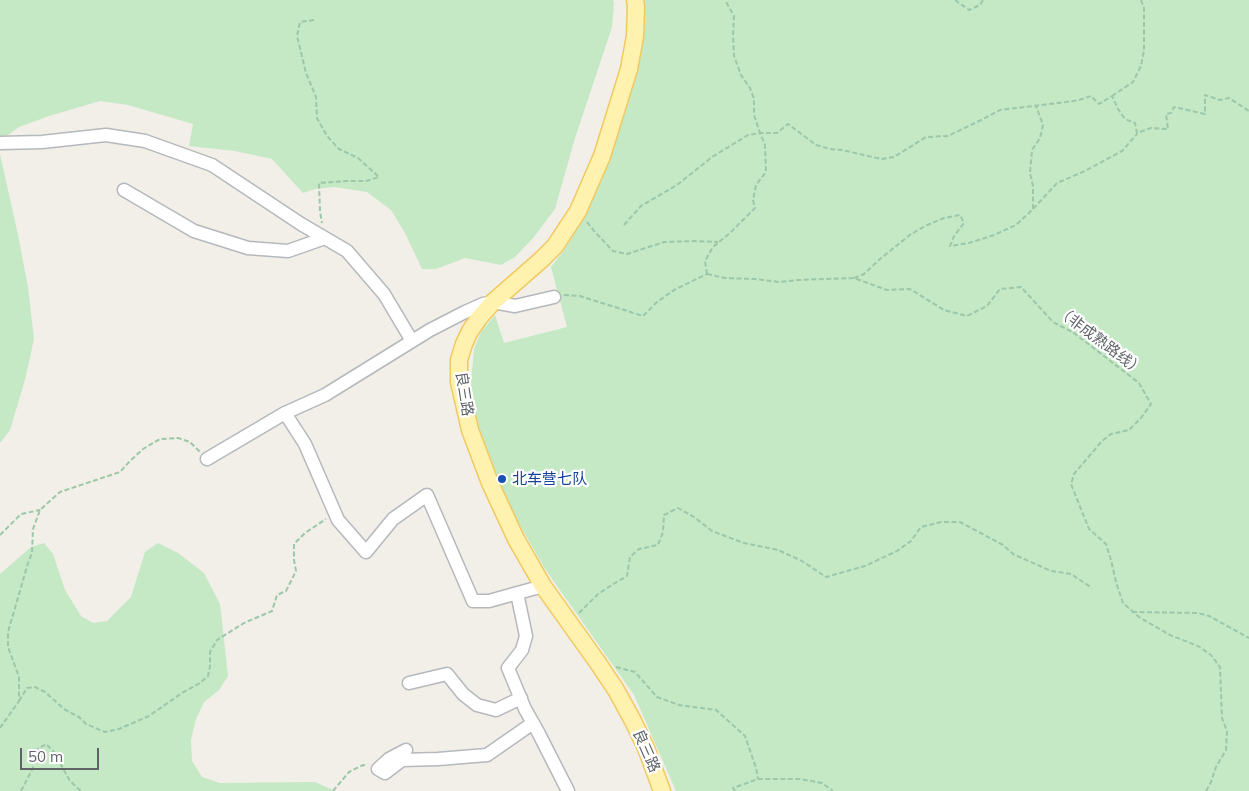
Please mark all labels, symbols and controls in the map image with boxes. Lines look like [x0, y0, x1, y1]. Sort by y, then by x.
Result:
street label: （非成熟路线） [1053, 302, 1147, 380]
street label: 良三路 [452, 370, 476, 418]
place label: 北车营七队 [512, 470, 587, 488]
marker: 北车营七队 [496, 473, 508, 485]
street label: 良三路 [629, 727, 663, 775]
scale bar [22, 738, 101, 770]
text: 50 m [28, 747, 63, 766]

